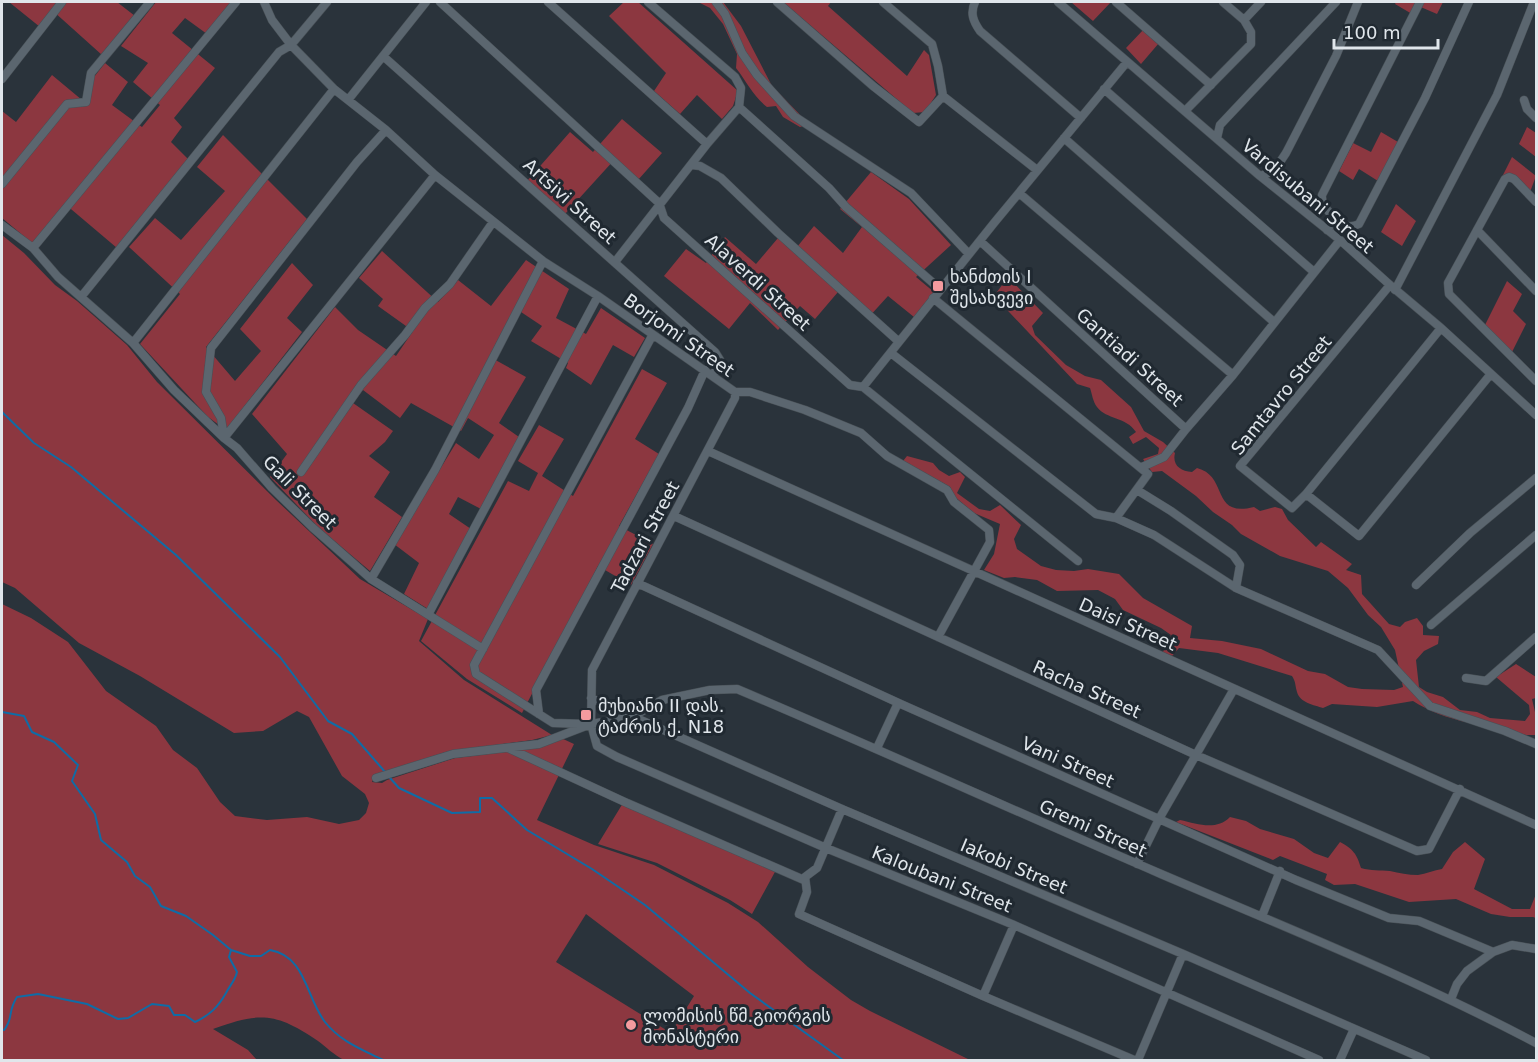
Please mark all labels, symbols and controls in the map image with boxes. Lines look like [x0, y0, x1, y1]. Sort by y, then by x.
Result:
scale bar [1334, 12, 1438, 50]
text: 100 m [1343, 22, 1401, 43]
street label: Vardisubani Street [1238, 135, 1378, 257]
street label: Artsivi Street [519, 154, 621, 248]
street label: Alaverdi Street [701, 229, 815, 335]
place label: ხანძთის I შესახვევი [950, 266, 1033, 308]
marker: ხანძთის I შესახვევი [931, 279, 945, 293]
street label: Borjomi Street [620, 289, 738, 381]
street label: Gantiadi Street [1072, 304, 1188, 410]
street label: Samtavro Street [1227, 331, 1335, 459]
street label: Gali Street [259, 451, 341, 533]
street label: Tadzari Street [606, 477, 683, 597]
street label: Daisi Street [1076, 593, 1180, 655]
street label: Racha Street [1030, 656, 1144, 722]
place label: მუხიანი II დას. ტაძრის ქ. N18 [598, 695, 724, 737]
marker: მუხიანი II დას. ტაძრის ქ. N18 [579, 708, 593, 722]
street label: Vani Street [1019, 732, 1117, 792]
street label: Gremi Street [1036, 795, 1150, 861]
street label: Iakobi Street [957, 834, 1071, 898]
street label: Kaloubani Street [869, 841, 1015, 917]
place label: ლომისის წმ.გიორგის მონასტერი [643, 1005, 831, 1047]
marker: ლომისის წმ.გიორგის მონასტერი [624, 1018, 638, 1032]

